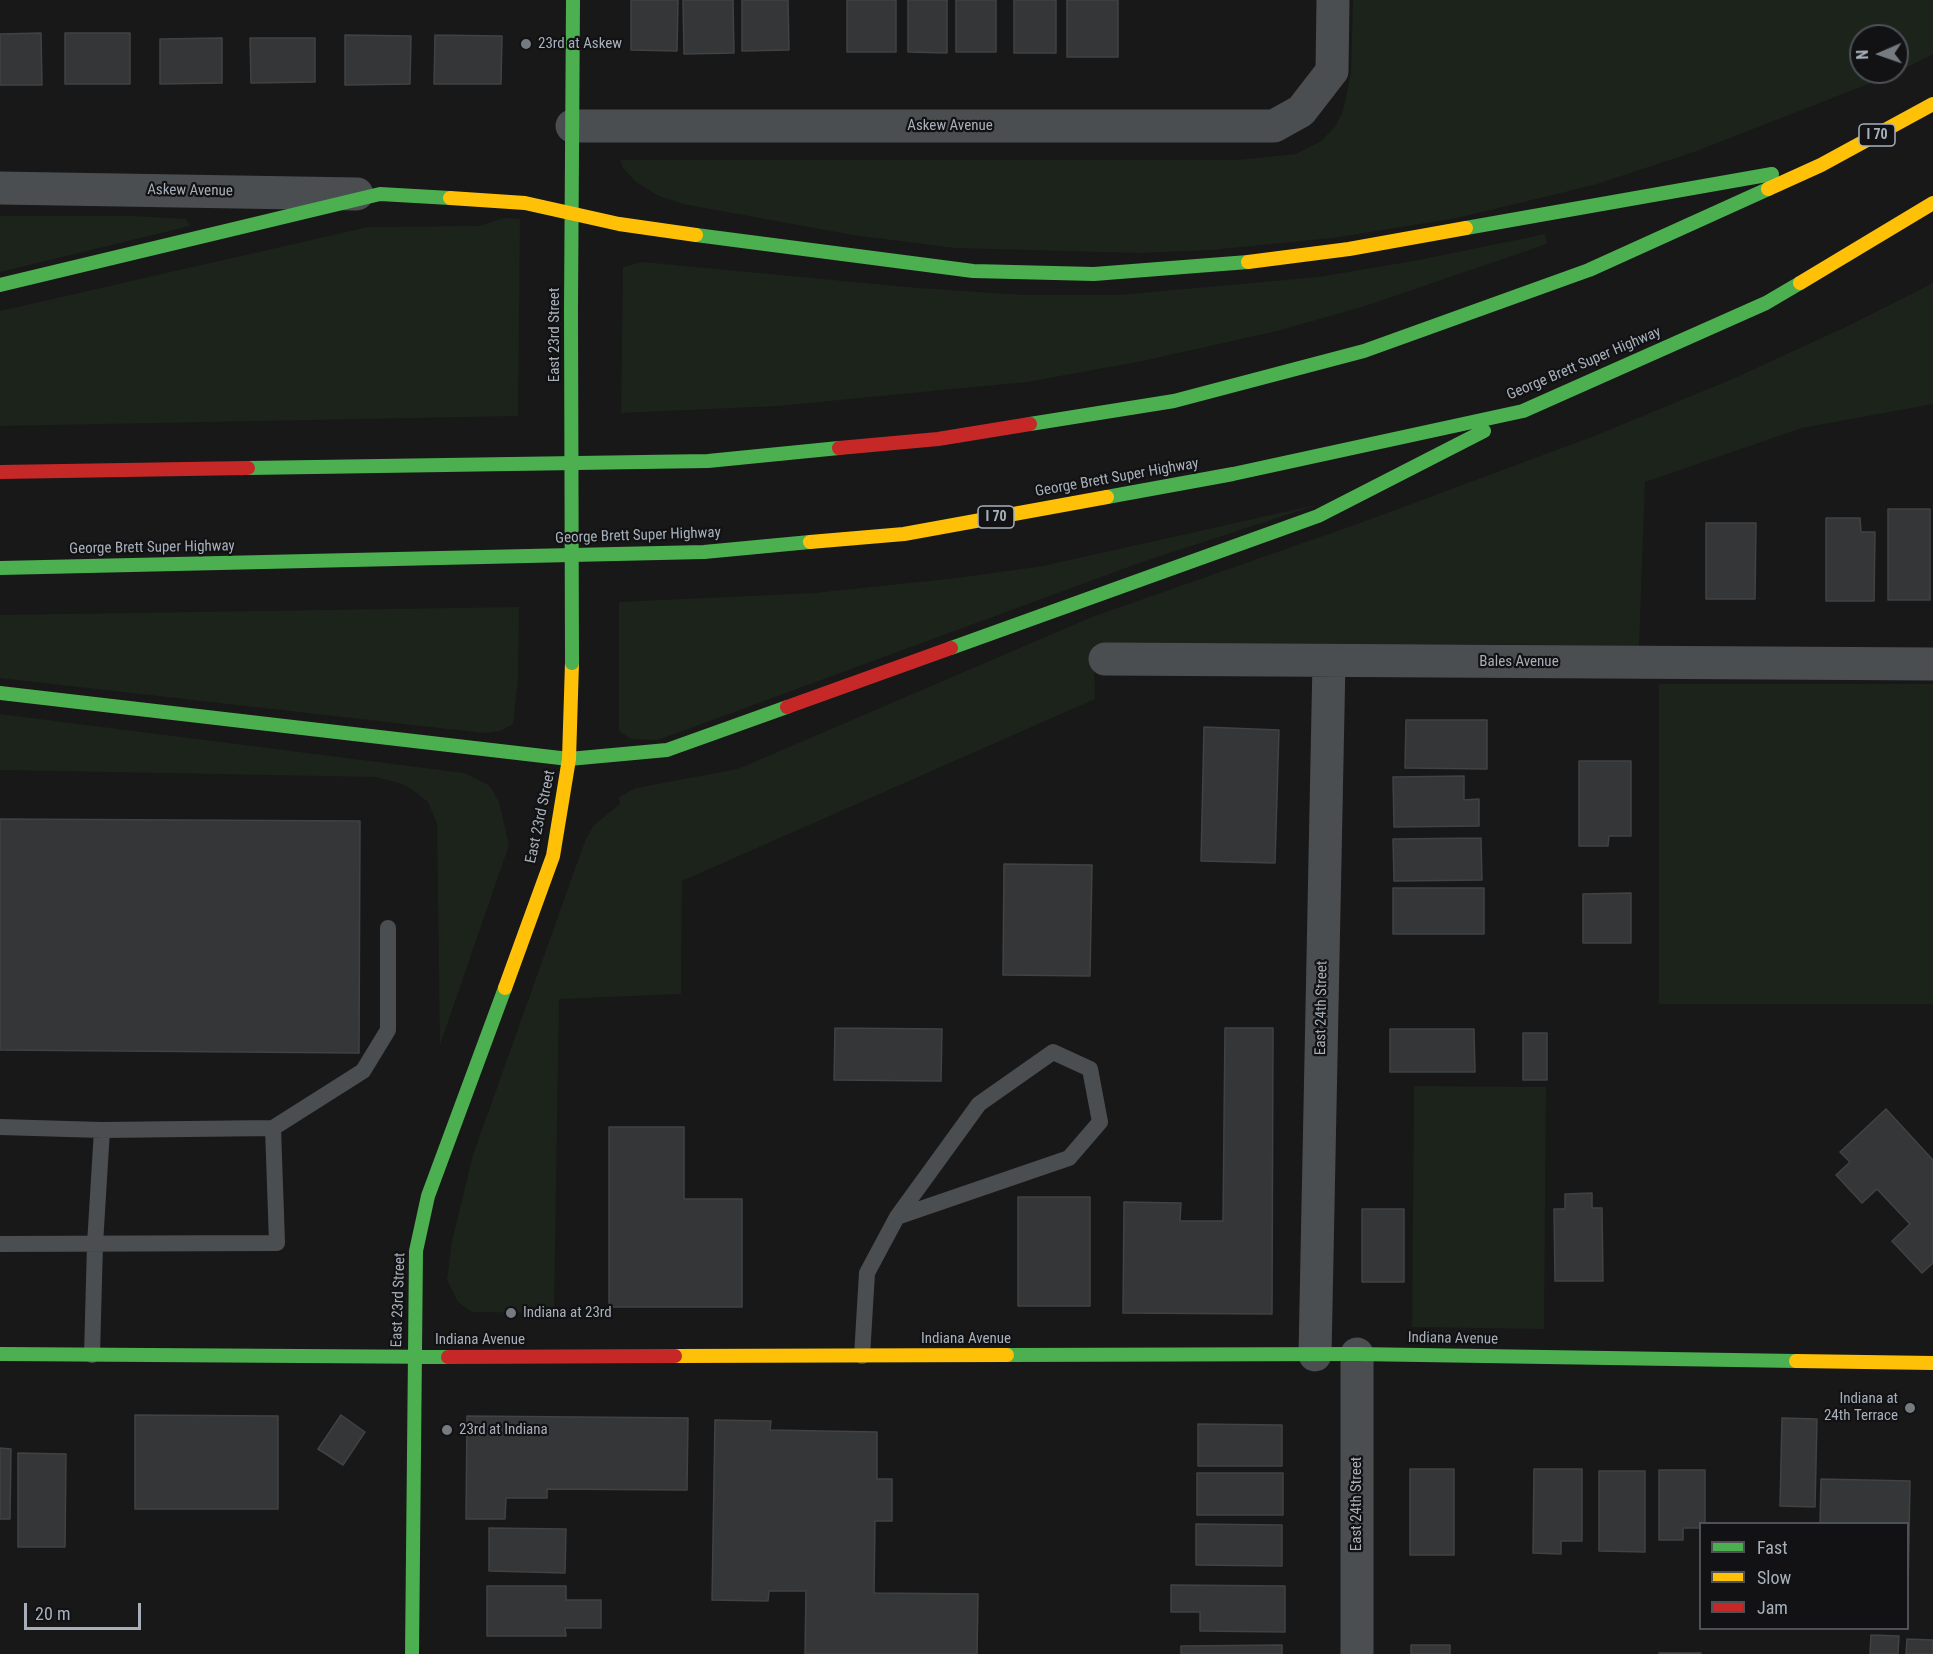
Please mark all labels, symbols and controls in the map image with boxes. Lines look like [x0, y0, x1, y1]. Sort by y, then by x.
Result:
north arrow [1849, 24, 1909, 84]
place label: 23rd at Askew [538, 35, 622, 53]
marker: 23rd at Askew [519, 37, 533, 51]
text: N [1853, 49, 1872, 60]
street label: Askew Avenue [907, 117, 993, 135]
road number: I 70 [1859, 124, 1895, 146]
street label: Askew Avenue [147, 181, 233, 201]
street label: East 23rd Street [546, 288, 564, 382]
street label: George Brett Super Highway [1504, 323, 1664, 405]
street label: George Brett Super Highway [1034, 455, 1200, 501]
road number: I 70 [978, 506, 1014, 528]
street label: George Brett Super Highway [555, 524, 721, 548]
street label: George Brett Super Highway [69, 538, 235, 558]
street label: Bales Avenue [1479, 653, 1559, 671]
street label: East 23rd Street [522, 769, 560, 865]
street label: East 24th Street [1312, 961, 1332, 1055]
street label: East 23rd Street [388, 1252, 410, 1348]
place label: Indiana at 23rd [523, 1304, 612, 1322]
marker: Indiana at 23rd [504, 1306, 518, 1320]
street label: Indiana Avenue [1408, 1329, 1498, 1349]
street label: Indiana Avenue [921, 1330, 1011, 1348]
street label: Indiana Avenue [435, 1331, 525, 1349]
place label: Indiana at 24th Terrace [1824, 1390, 1898, 1425]
marker: Indiana at 24th Terrace [1903, 1401, 1917, 1415]
place label: 23rd at Indiana [459, 1421, 548, 1439]
marker: 23rd at Indiana [440, 1423, 454, 1437]
street label: East 24th Street [1348, 1457, 1366, 1551]
legend [1699, 1522, 1909, 1630]
text: Fast [1757, 1537, 1788, 1558]
text: Slow [1757, 1567, 1791, 1588]
scale bar [27, 1591, 144, 1629]
text: Jam [1757, 1597, 1788, 1618]
text: 20 m [35, 1603, 70, 1624]

